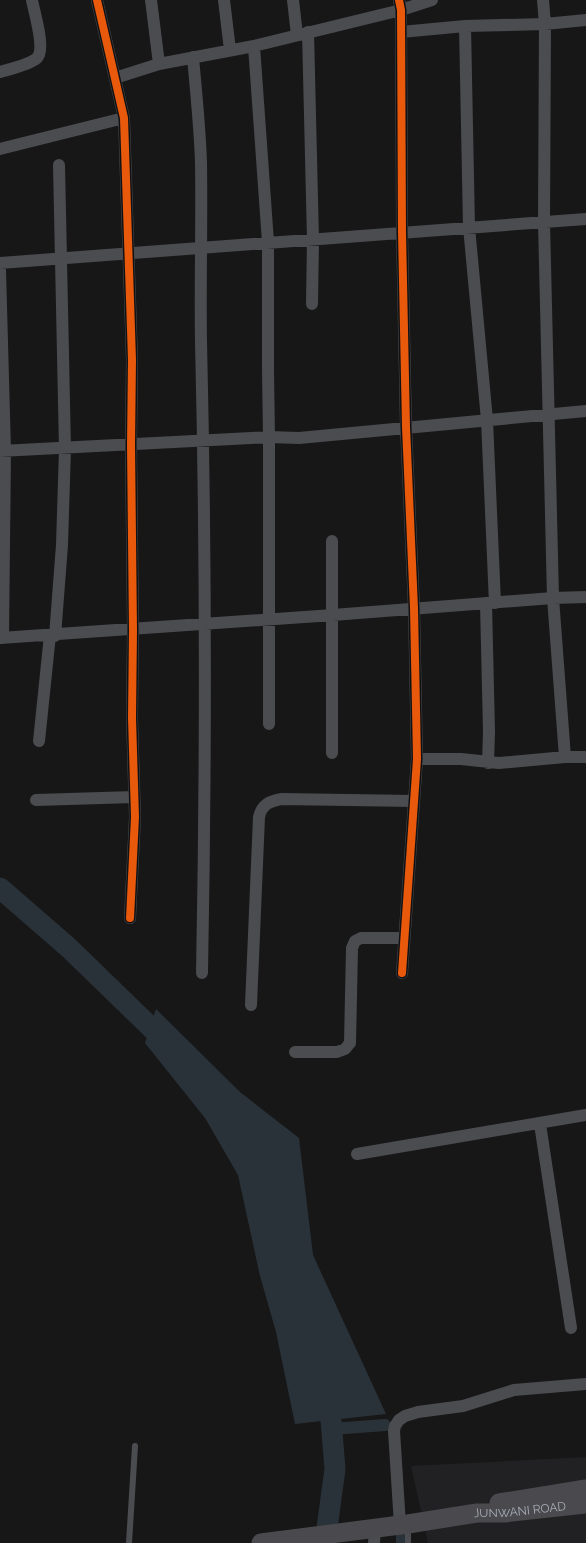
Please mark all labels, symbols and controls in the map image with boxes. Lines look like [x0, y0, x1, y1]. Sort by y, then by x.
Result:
street label: JUNWANI ROAD [473, 1499, 567, 1520]

